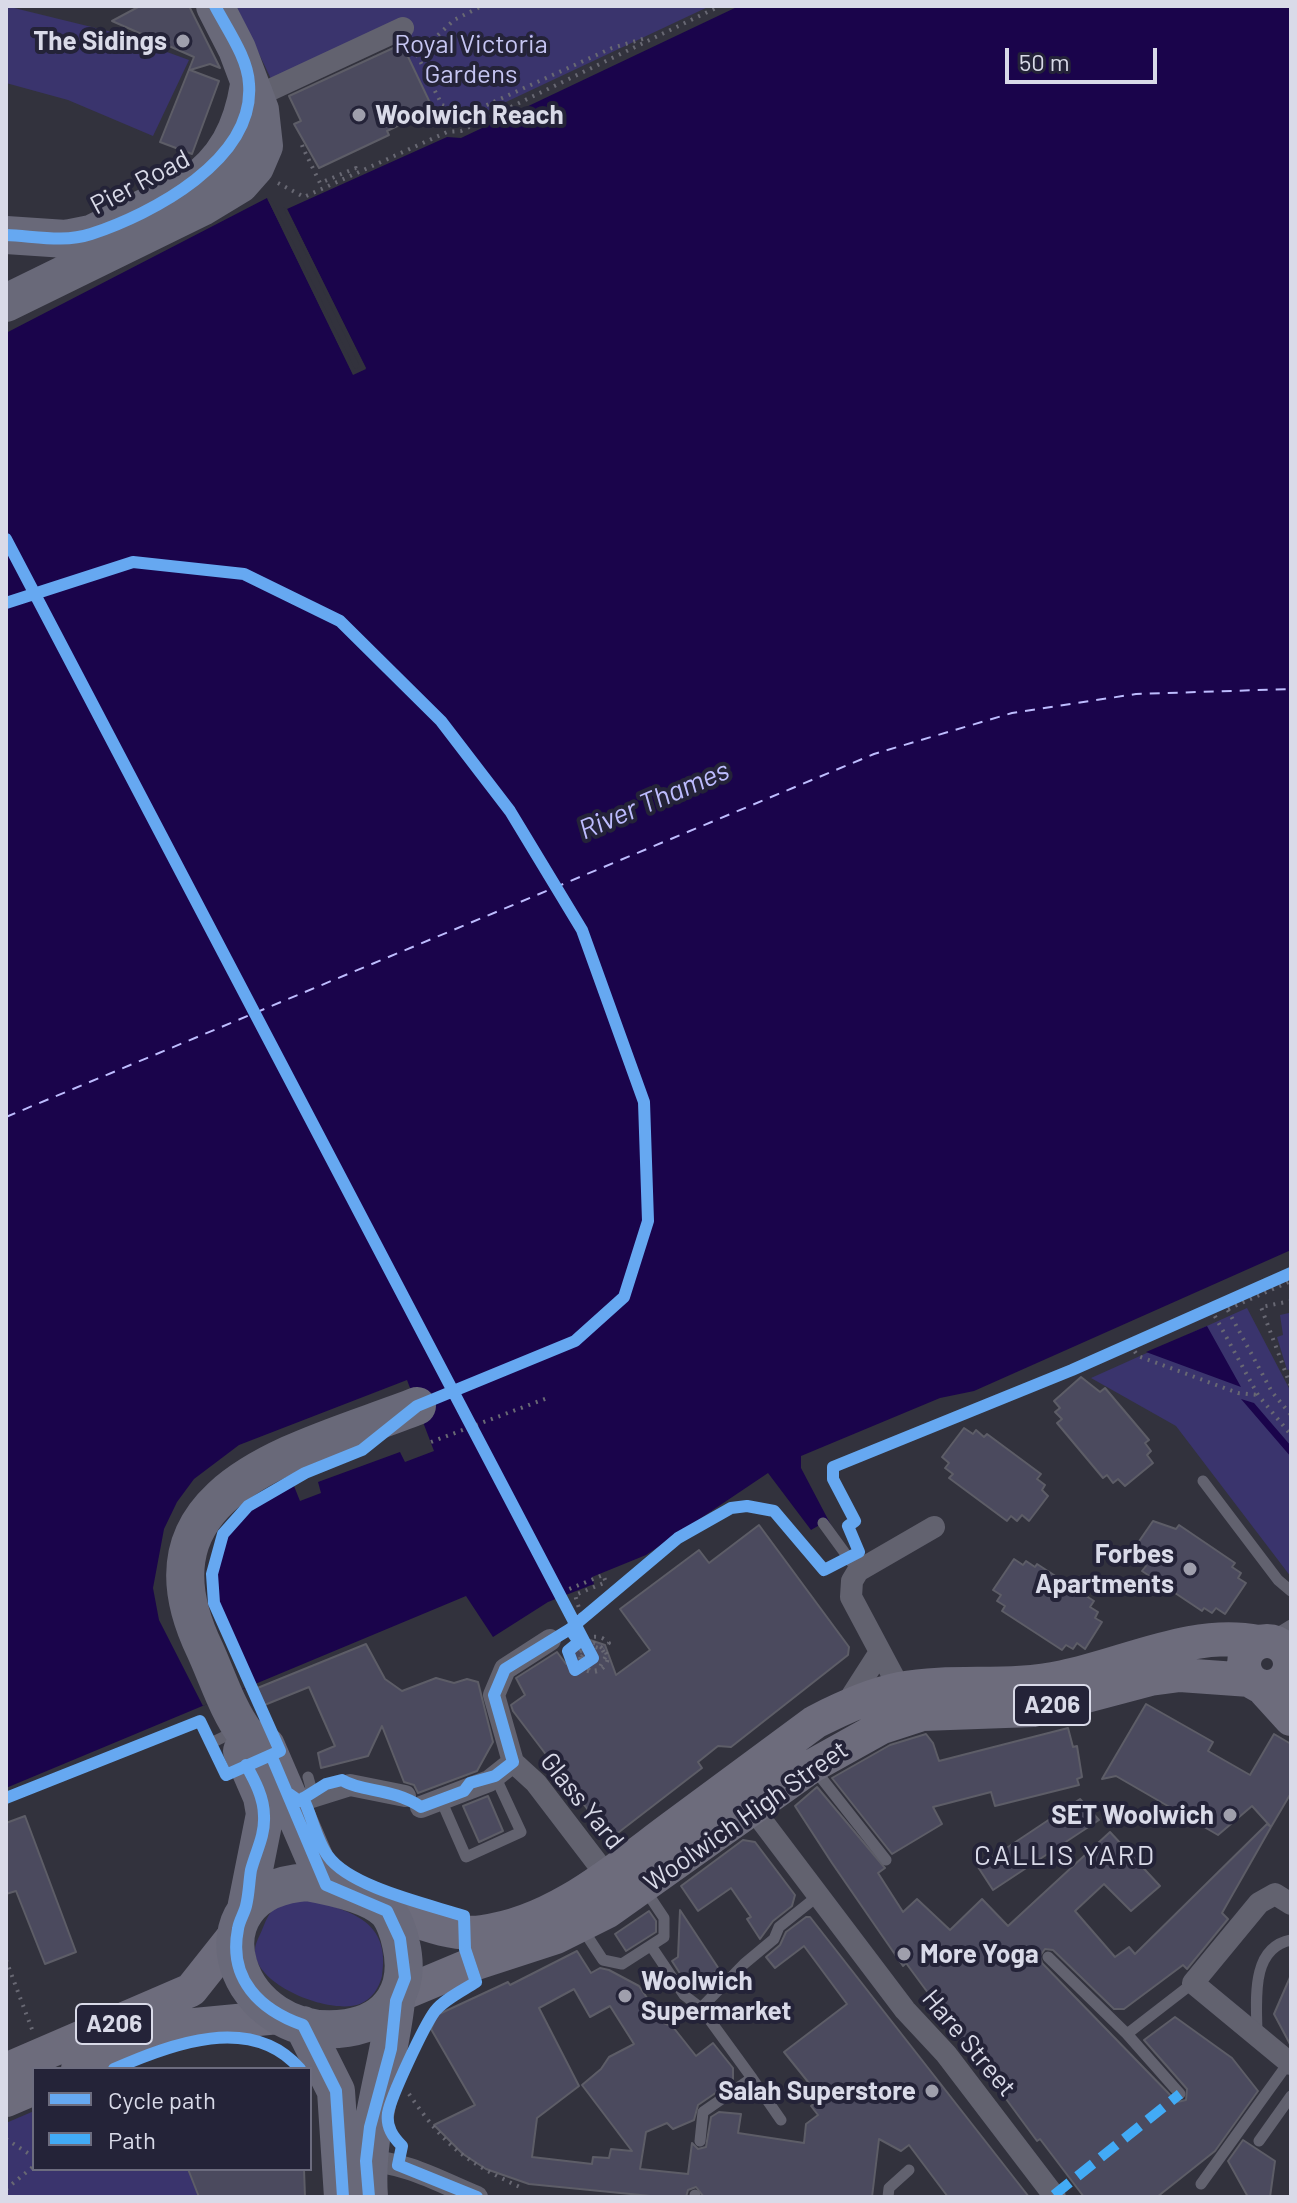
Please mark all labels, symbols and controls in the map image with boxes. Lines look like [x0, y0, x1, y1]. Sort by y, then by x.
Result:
place label: The Sidings [33, 25, 167, 57]
park label: Royal Victoria Gardens [394, 28, 548, 90]
marker: The Sidings [174, 32, 192, 50]
scale bar [1009, 32, 1161, 82]
text: 50 m [1019, 47, 1070, 76]
place label: Woolwich Reach [375, 99, 564, 131]
marker: Woolwich Reach [350, 106, 368, 124]
street label: Pier Road [85, 143, 195, 221]
water label: River Thames [574, 753, 734, 847]
place label: Forbes Apartments [1035, 1538, 1174, 1600]
marker: Forbes Apartments [1181, 1560, 1199, 1578]
road number: A206 [1014, 1685, 1090, 1725]
street label: Woolwich High Street [638, 1734, 854, 1898]
street label: Glass Yard [534, 1746, 630, 1856]
place label: SET Woolwich [1051, 1799, 1214, 1831]
marker: SET Woolwich [1221, 1806, 1239, 1824]
district label: CALLIS YARD [974, 1839, 1156, 1873]
place label: More Yoga [920, 1938, 1039, 1970]
marker: More Yoga [895, 1945, 913, 1963]
place label: Woolwich Supermarket [641, 1965, 791, 2026]
street label: Hare Street [915, 1983, 1023, 2103]
marker: Woolwich Supermarket [616, 1987, 634, 2005]
road number: A206 [76, 2004, 152, 2044]
legend [32, 2067, 312, 2171]
place label: Salah Superstore [718, 2075, 916, 2107]
marker: Salah Superstore [923, 2082, 941, 2100]
text: Cycle path [108, 2085, 216, 2114]
text: Path [108, 2125, 156, 2154]

